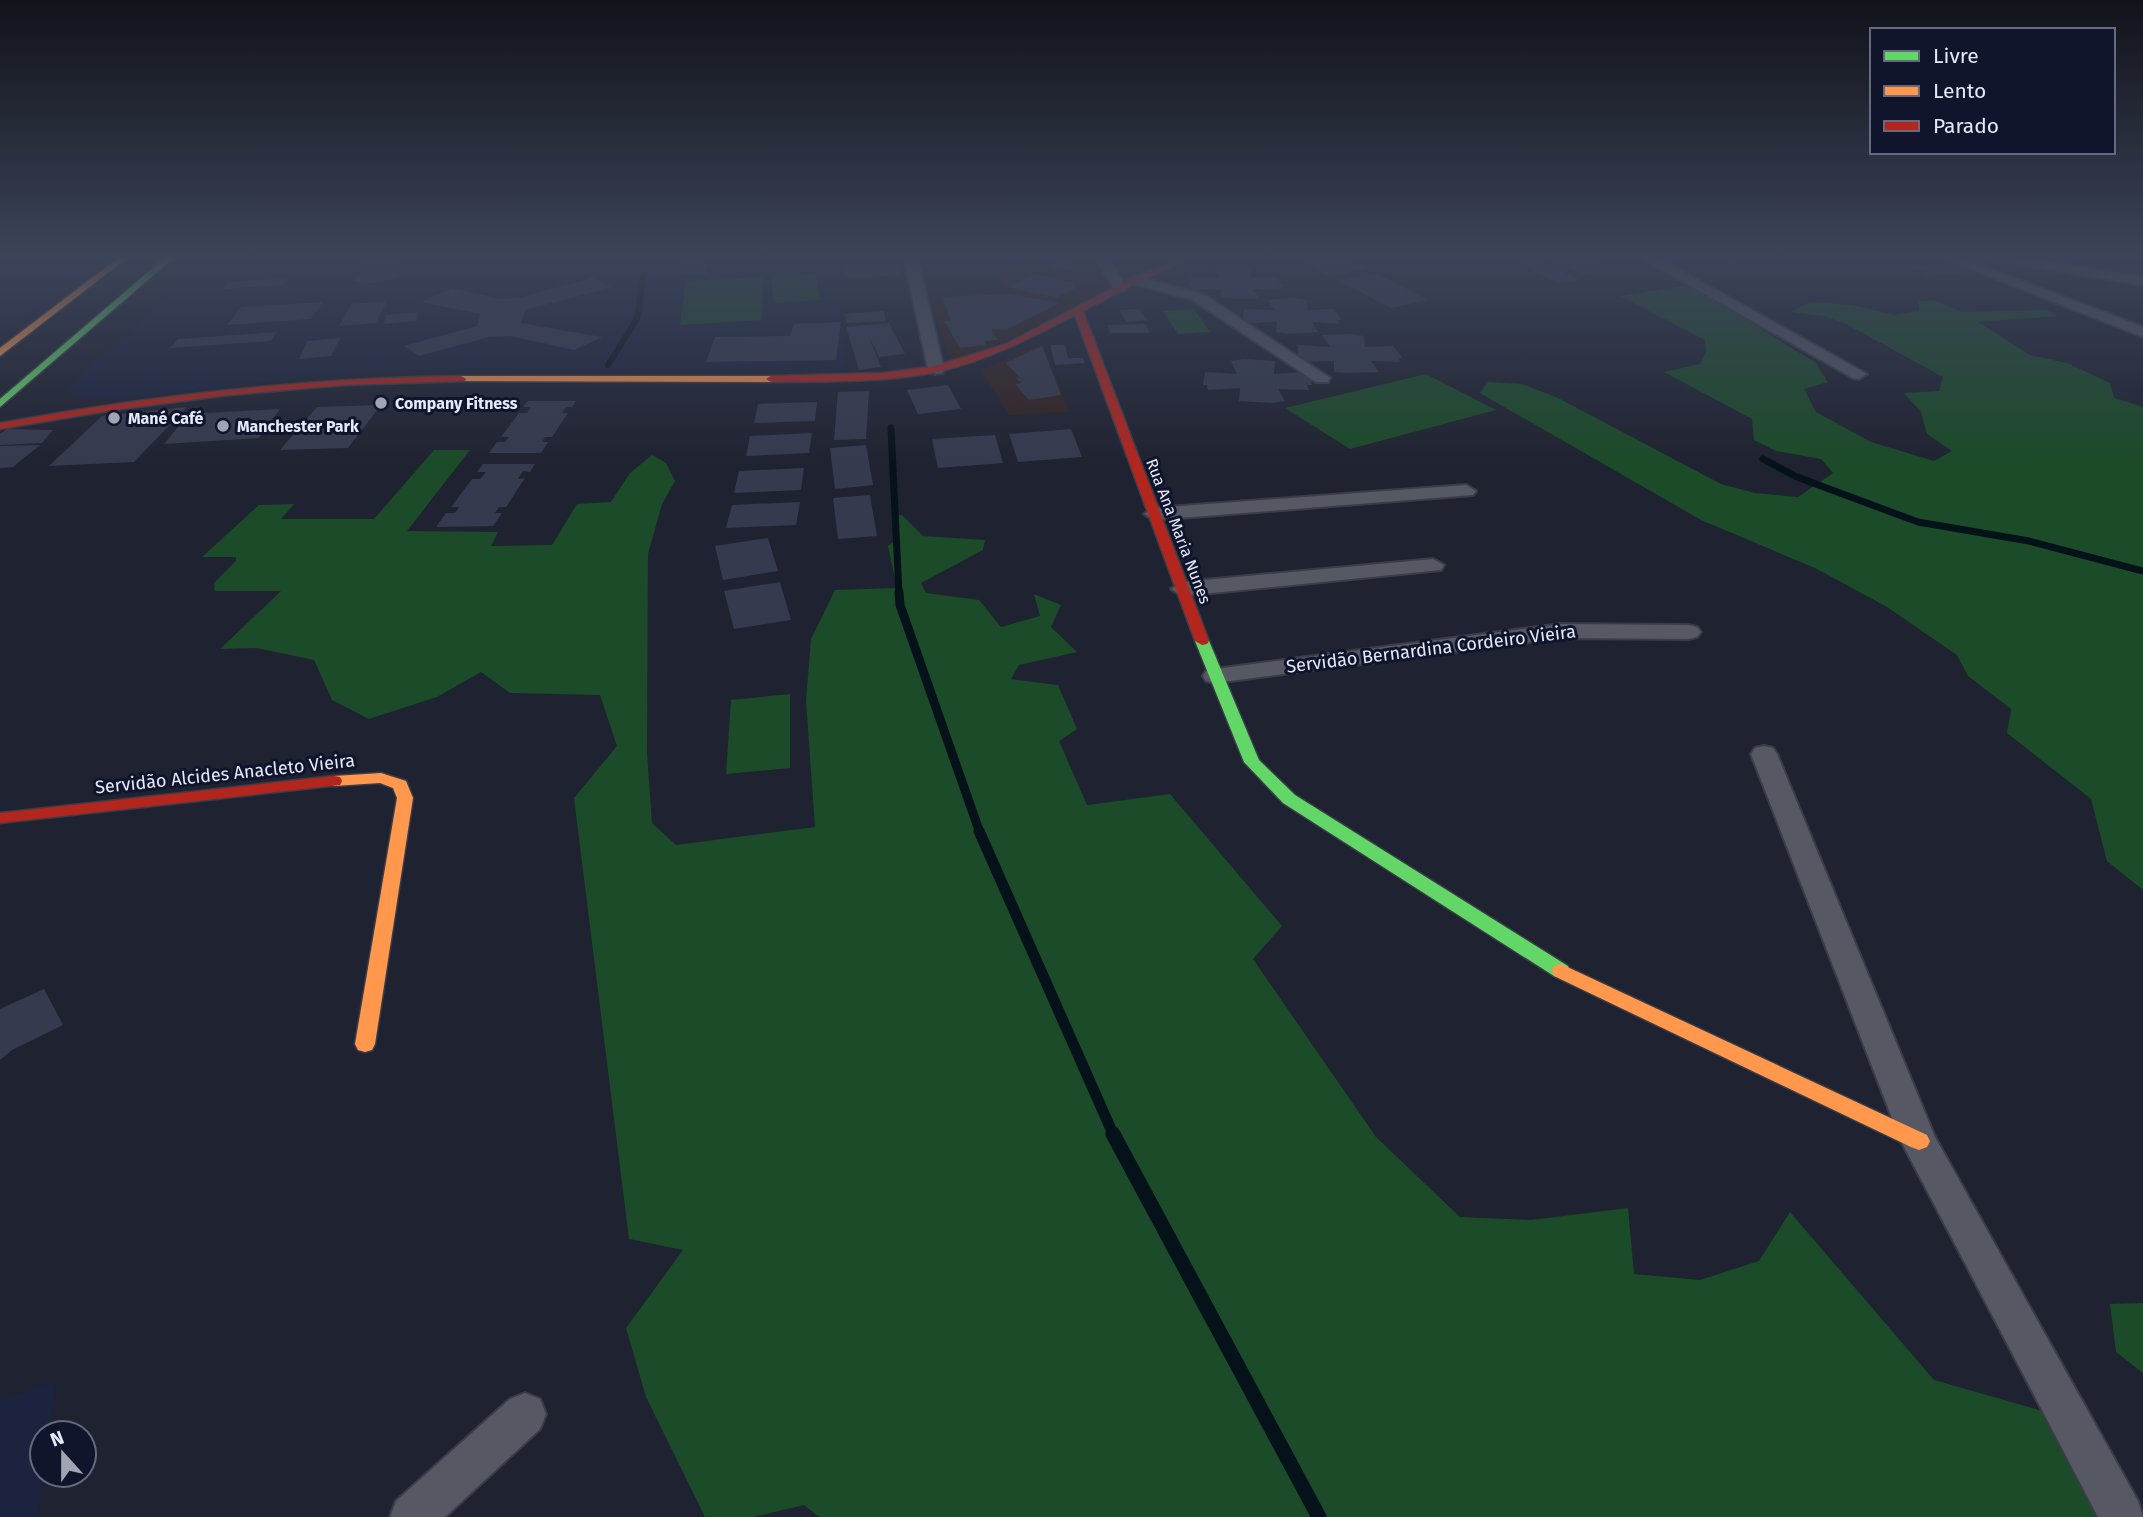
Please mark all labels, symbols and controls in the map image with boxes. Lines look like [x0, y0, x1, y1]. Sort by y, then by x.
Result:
legend [1870, 28, 2115, 154]
text: Livre [1933, 43, 1979, 69]
text: Lento [1933, 78, 1986, 104]
text: Parado [1933, 113, 1999, 139]
place label: Company Fitness [395, 394, 518, 413]
marker: Company Fitness [373, 395, 389, 411]
place label: Mané Café [128, 409, 204, 428]
marker: Mané Café [106, 410, 122, 426]
place label: Manchester Park [237, 417, 359, 436]
marker: Manchester Park [215, 418, 231, 434]
street label: Rua Ana Maria Nunes [1142, 456, 1215, 606]
street label: Servidão Bernardina Cordeiro Vieira [1285, 620, 1577, 678]
street label: Servidão Alcides Anacleto Vieira [94, 749, 356, 799]
north arrow [28, 1419, 98, 1489]
text: N [47, 1426, 67, 1452]

